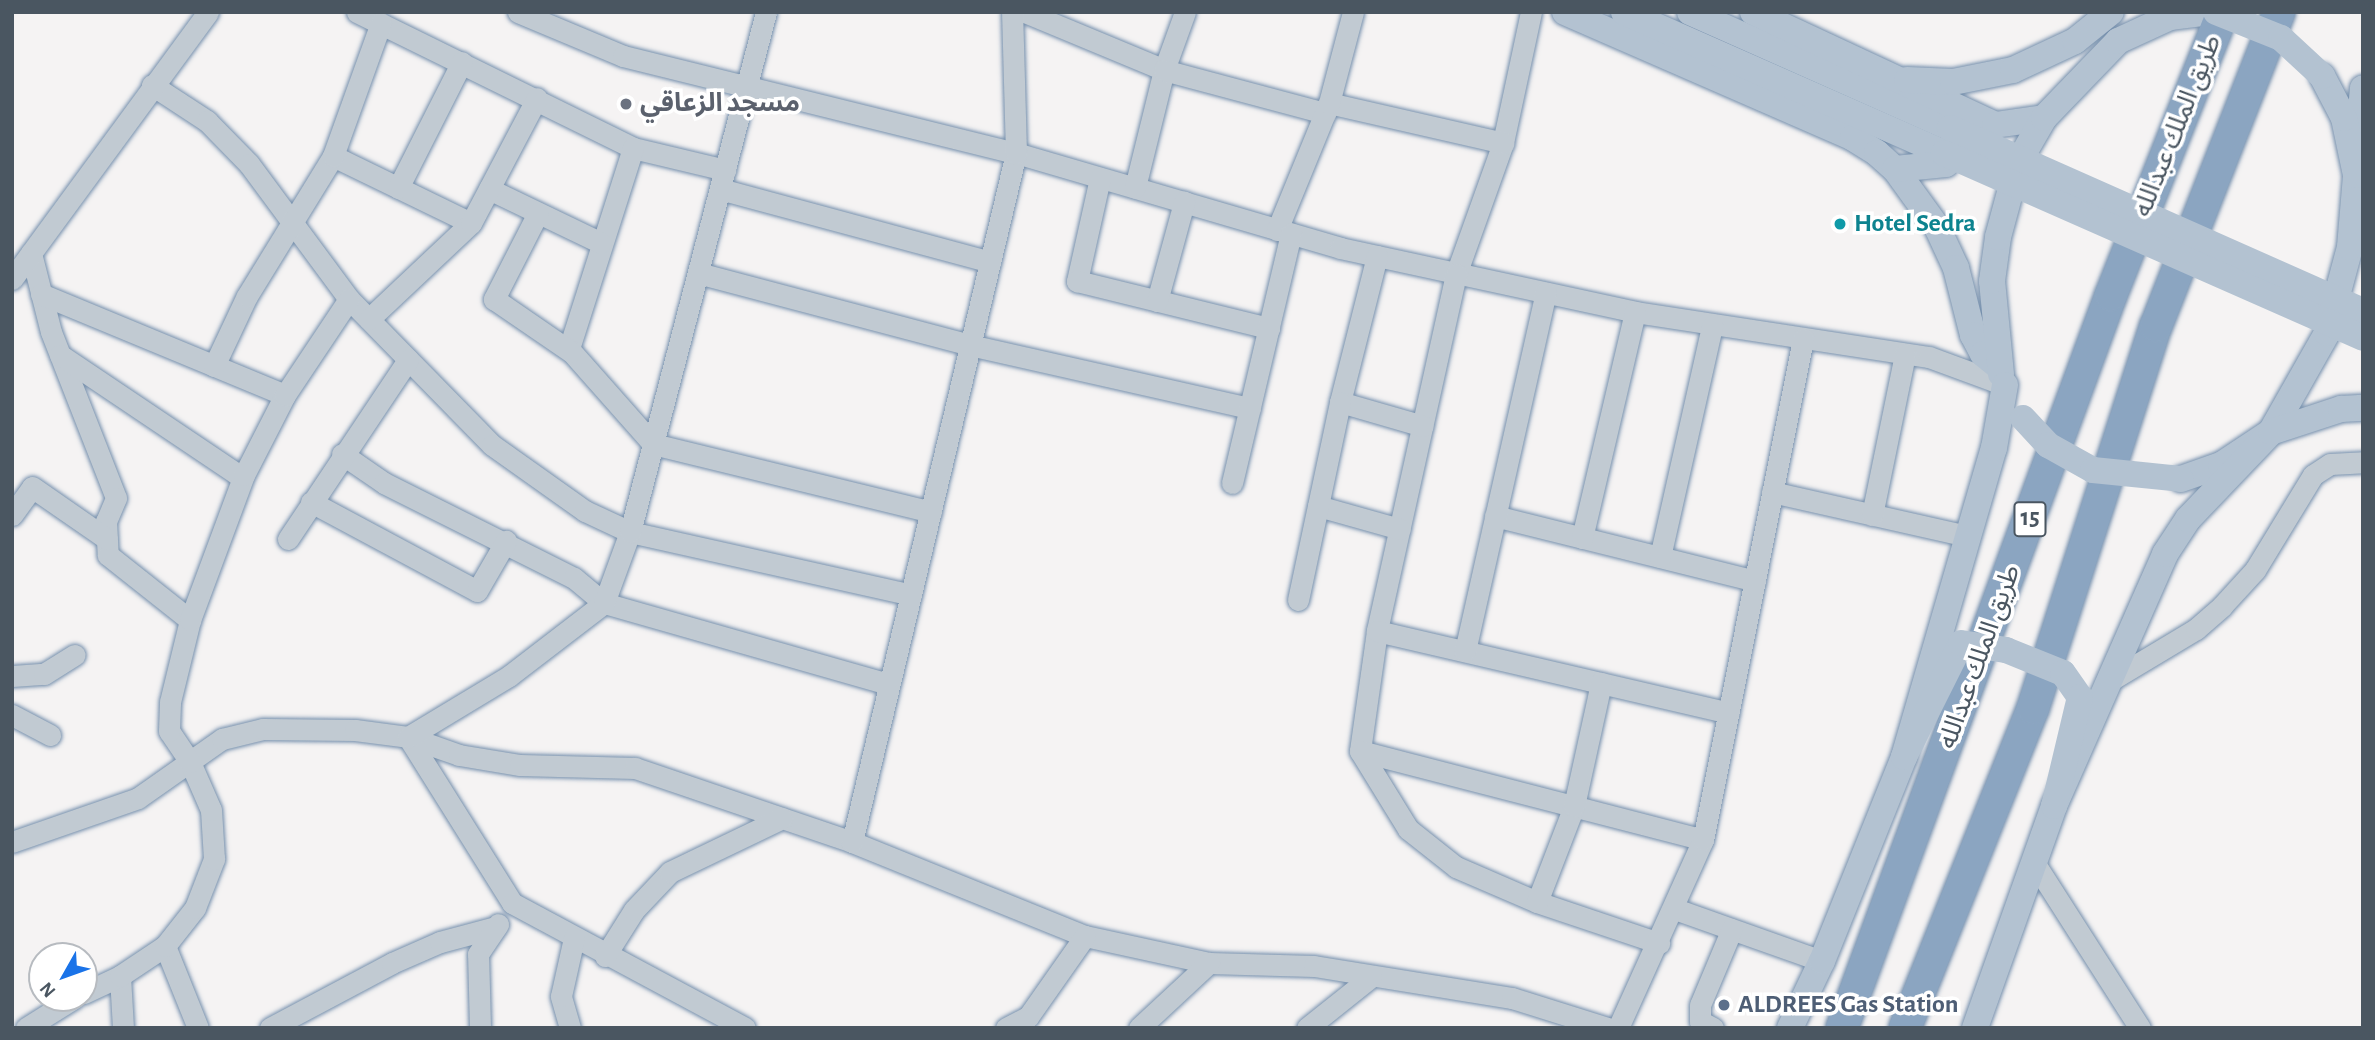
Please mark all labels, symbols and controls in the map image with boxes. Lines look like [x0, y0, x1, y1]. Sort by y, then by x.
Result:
street label: طريق الملك عبدالله [2127, 30, 2229, 222]
place label: مسجد الزعاقي [640, 88, 800, 120]
marker: مسجد الزعاقي [618, 96, 634, 112]
place label: Hotel Sedra [1854, 208, 1976, 240]
marker: Hotel Sedra [1832, 216, 1848, 232]
road number: 15 [2012, 498, 2048, 540]
street label: طريق الملك عبدالله [1932, 561, 2028, 753]
north arrow [28, 942, 98, 1012]
text: N [37, 978, 60, 1001]
place label: ALDREES Gas Station [1738, 989, 1958, 1021]
marker: ALDREES Gas Station [1716, 997, 1732, 1013]

